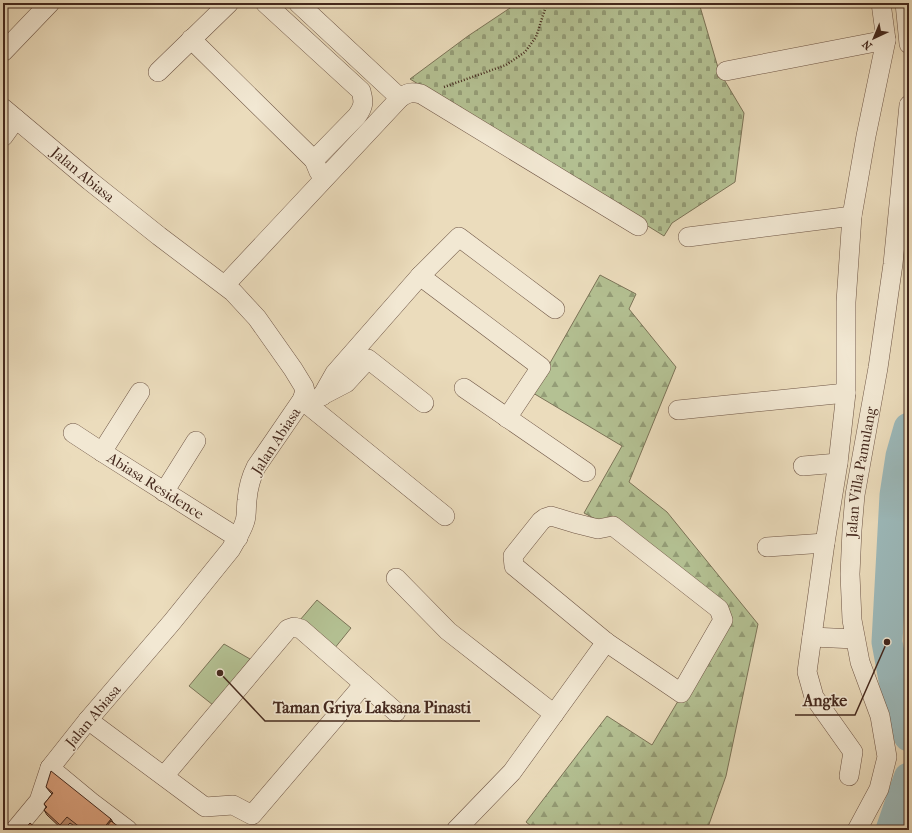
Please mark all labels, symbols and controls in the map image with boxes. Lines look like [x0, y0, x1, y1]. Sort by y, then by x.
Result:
north arrow [854, 18, 894, 58]
text: N [859, 37, 875, 52]
street label: Jalan Abiasa [47, 143, 119, 207]
street label: Jalan Abiasa [247, 403, 305, 479]
street label: Jalan Villa Pamulang [843, 404, 880, 539]
street label: Abiasa Residence [103, 448, 208, 523]
street label: Jalan Abiasa [61, 680, 125, 752]
callout: Angke [795, 687, 855, 715]
text: Angke [802, 691, 847, 711]
callout: Taman Griya Laksana Pinasti [265, 693, 480, 721]
text: Taman Griya Laksana Pinasti [272, 698, 471, 718]

